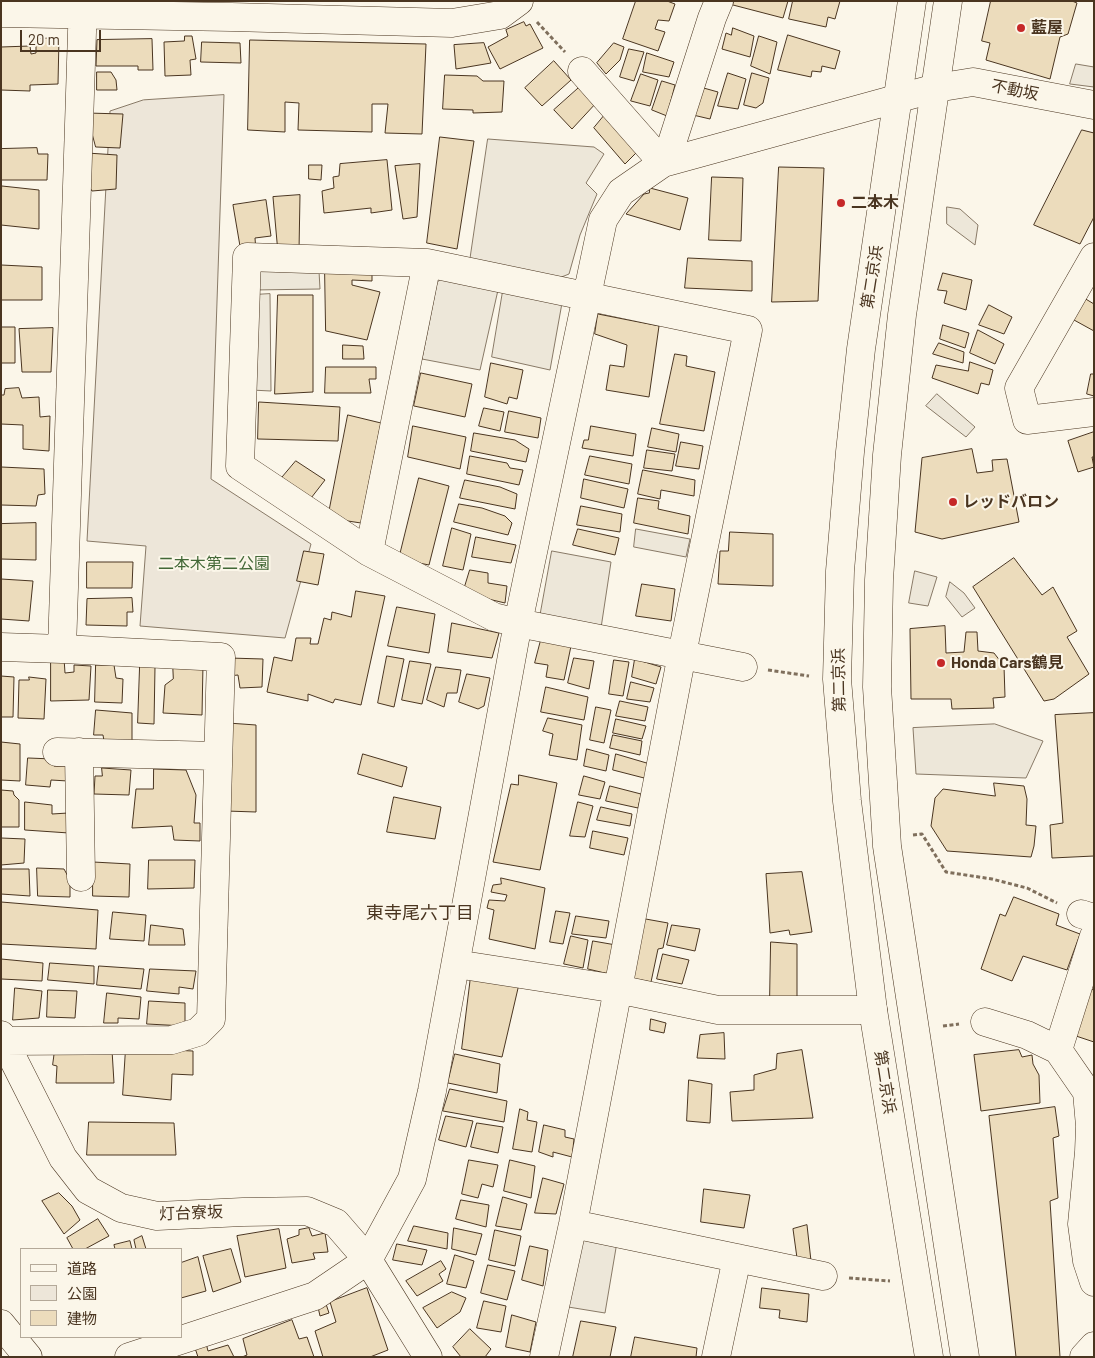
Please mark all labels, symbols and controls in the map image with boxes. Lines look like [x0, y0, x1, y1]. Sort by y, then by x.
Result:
place label: 藍屋 [1031, 18, 1063, 38]
scale bar [22, 20, 104, 52]
marker: 藍屋 [1015, 22, 1027, 34]
text: 20 m [28, 30, 60, 48]
street label: 不動坂 [990, 76, 1040, 104]
place label: 二本木 [851, 193, 899, 213]
marker: 二本木 [835, 197, 847, 209]
street label: 第二京浜 [858, 244, 886, 310]
place label: レッドバロン [963, 492, 1059, 512]
marker: レッドバロン [947, 496, 959, 508]
park label: 二本木第二公園 [158, 554, 270, 574]
street label: 第二京浜 [829, 648, 849, 712]
place label: Honda Cars鶴見 [951, 653, 1064, 673]
marker: Honda Cars鶴見 [935, 657, 947, 669]
district label: 東寺尾六丁目 [366, 902, 474, 924]
street label: 第二京浜 [871, 1049, 899, 1115]
street label: 灯台寮坂 [159, 1202, 223, 1224]
legend [20, 1248, 182, 1338]
text: 道路 [67, 1259, 97, 1277]
text: 公園 [67, 1284, 97, 1302]
text: 建物 [67, 1309, 97, 1327]

